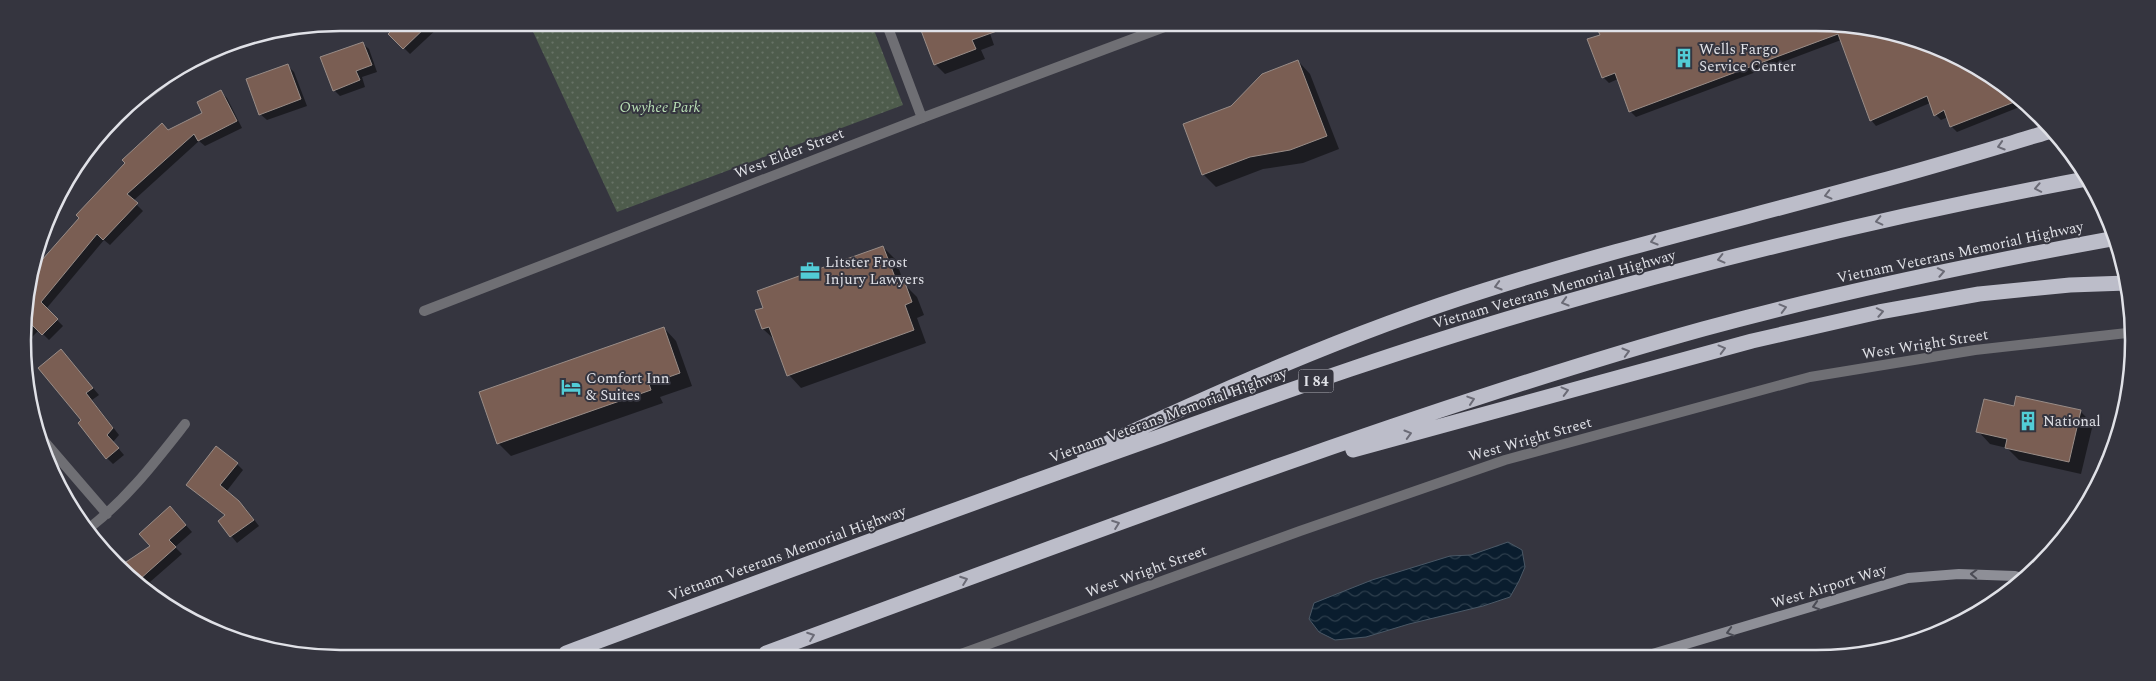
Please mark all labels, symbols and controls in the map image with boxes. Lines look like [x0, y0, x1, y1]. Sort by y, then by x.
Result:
place label: Wells Fargo Service Center [1699, 38, 1796, 78]
building icon: Wells Fargo Service Center [1673, 47, 1695, 69]
park label: Owyhee Park [619, 96, 701, 119]
street label: West Elder Street [731, 122, 847, 185]
one-way arrow [1997, 140, 2006, 150]
one-way arrow [2034, 182, 2043, 193]
one-way arrow [1823, 189, 1832, 200]
street label: Vietnam Veterans Memorial Highway [1835, 215, 2086, 290]
one-way arrow [1875, 215, 1884, 226]
one-way arrow [1650, 235, 1658, 246]
street label: Vietnam Veterans Memorial Highway [1430, 244, 1679, 335]
place label: Litster Frost Injury Lawyers [825, 251, 925, 291]
one-way arrow [1718, 254, 1726, 264]
office icon: Litster Frost Injury Lawyers [799, 260, 821, 282]
one-way arrow [1937, 267, 1945, 277]
one-way arrow [1494, 281, 1502, 291]
one-way arrow [1560, 296, 1569, 307]
one-way arrow [1778, 304, 1786, 314]
one-way arrow [1876, 307, 1885, 318]
street label: West Wright Street [1860, 323, 1990, 366]
one-way arrow [1718, 344, 1727, 355]
one-way arrow [1622, 347, 1630, 357]
street label: Vietnam Veterans Memorial Highway [1046, 361, 1291, 469]
place label: Comfort Inn & Suites [586, 367, 670, 407]
road number: I 84 [1298, 370, 1334, 392]
hotel icon: Comfort Inn & Suites [560, 376, 582, 398]
one-way arrow [1561, 386, 1569, 397]
one-way arrow [1466, 396, 1475, 406]
building icon: National [2017, 410, 2039, 432]
place label: National [2043, 410, 2101, 433]
street label: West Wright Street [1466, 411, 1595, 468]
one-way arrow [1404, 429, 1413, 440]
street label: Vietnam Veterans Memorial Highway [665, 499, 910, 607]
one-way arrow [1111, 520, 1120, 530]
street label: West Wright Street [1082, 539, 1210, 604]
street label: West Airport Way [1769, 558, 1890, 615]
one-way arrow [1970, 569, 1978, 580]
one-way arrow [959, 576, 967, 586]
one-way arrow [1812, 601, 1821, 611]
one-way arrow [1726, 626, 1735, 636]
one-way arrow [806, 632, 815, 642]

